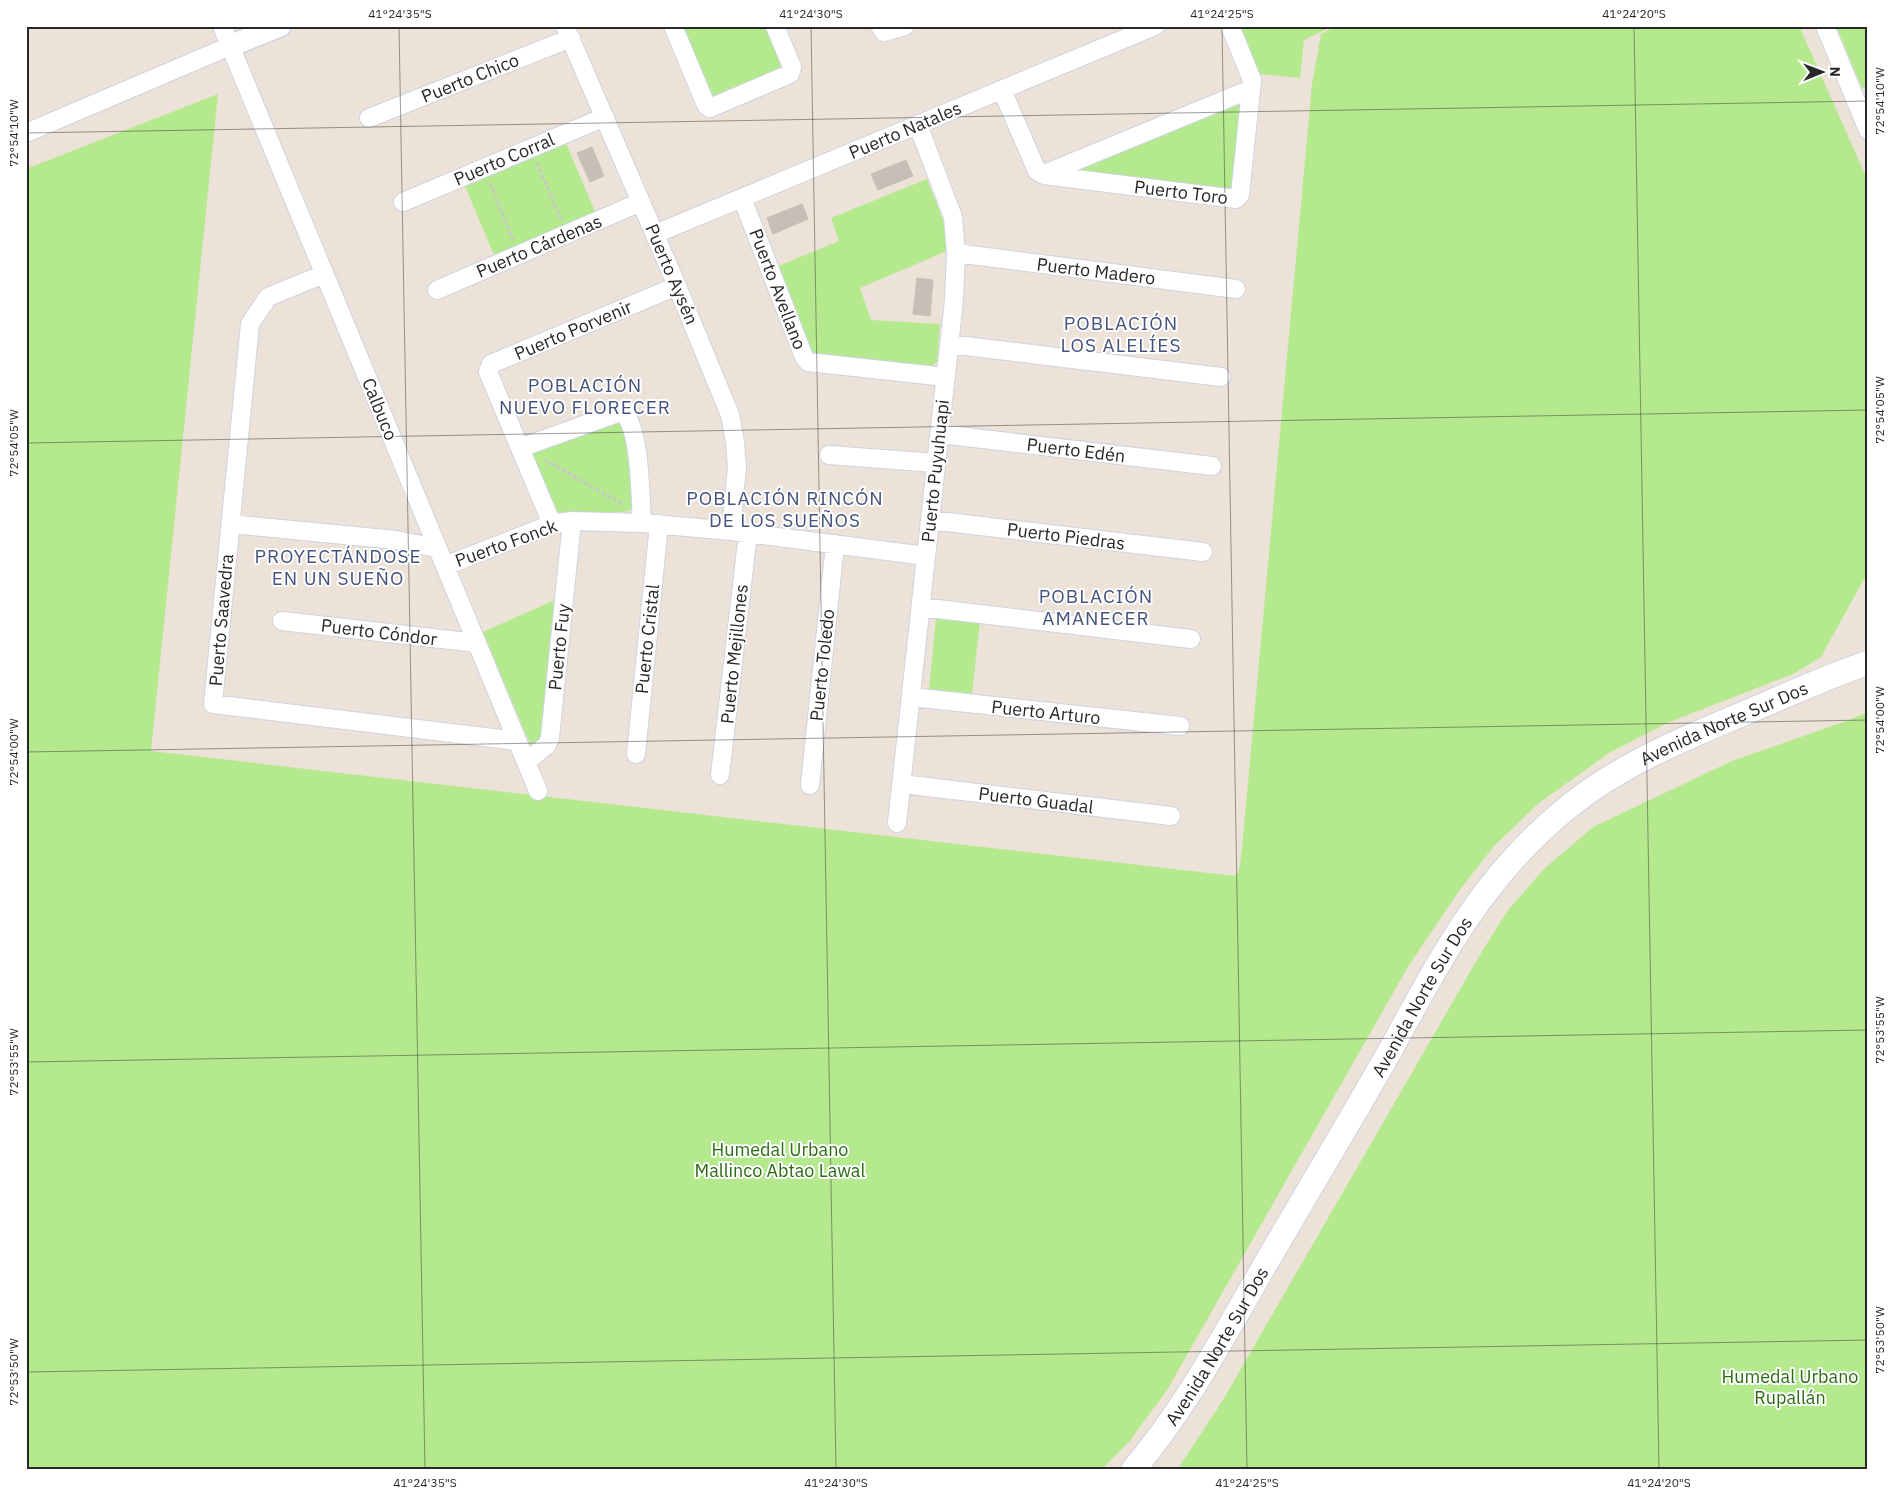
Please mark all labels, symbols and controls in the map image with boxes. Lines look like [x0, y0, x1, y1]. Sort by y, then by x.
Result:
text: 41°24'35"S [368, 6, 432, 21]
text: 41°24'30"S [779, 6, 843, 21]
text: 41°24'25"S [1190, 6, 1254, 21]
text: 41°24'20"S [1602, 6, 1666, 21]
street label: Puerto Chico [418, 48, 522, 108]
north arrow [1796, 48, 1846, 98]
text: N [1826, 67, 1844, 77]
text: 72°54'10"W [1872, 67, 1887, 135]
street label: Puerto Natales [845, 96, 965, 164]
text: 72°54'10"W [6, 99, 21, 167]
street label: Puerto Corral [450, 127, 558, 191]
street label: Puerto Toro [1133, 175, 1229, 209]
street label: Puerto Cárdenas [473, 209, 605, 283]
street label: Puerto Aysén [640, 220, 704, 328]
street label: Puerto Avellano [744, 225, 812, 353]
street label: Puerto Madero [1035, 252, 1157, 290]
street label: Puerto Porvenir [511, 295, 636, 365]
district label: POBLACIÓN LOS ALELÍES [1061, 311, 1181, 357]
district label: POBLACIÓN NUEVO FLORECER [499, 373, 671, 419]
street label: Calbuco [357, 374, 403, 444]
text: 72°54'05"W [1872, 376, 1887, 444]
street label: Puerto Puyuhuapi [916, 398, 954, 544]
text: 72°54'05"W [6, 409, 21, 477]
street label: Puerto Edén [1025, 433, 1127, 467]
district label: POBLACIÓN RINCÓN DE LOS SUEÑOS [686, 486, 884, 532]
street label: Puerto Fonck [452, 514, 561, 572]
street label: Puerto Piedras [1006, 517, 1126, 555]
district label: PROYECTÁNDOSE EN UN SUEÑO [254, 544, 422, 590]
street label: Puerto Saavedra [204, 552, 238, 687]
street label: Puerto Cristal [630, 583, 664, 695]
street label: Puerto Mejillones [715, 583, 753, 725]
district label: POBLACIÓN AMANECER [1039, 584, 1153, 630]
street label: Puerto Fuy [543, 602, 575, 692]
street label: Puerto Toledo [805, 608, 839, 722]
street label: Puerto Cóndor [320, 613, 439, 651]
street label: Avenida Norte Sur Dos [1636, 676, 1811, 770]
text: 72°54'00"W [1872, 686, 1887, 754]
street label: Puerto Arturo [990, 695, 1102, 729]
text: 72°54'00"W [6, 718, 21, 786]
street label: Puerto Guadal [977, 782, 1095, 818]
street label: Avenida Norte Sur Dos [1366, 912, 1477, 1081]
text: 72°53'55"W [1872, 996, 1887, 1064]
text: 72°53'55"W [6, 1028, 21, 1096]
park label: Humedal Urbano Mallinco Abtao Lawal [695, 1138, 865, 1182]
street label: Avenida Norte Sur Dos [1160, 1262, 1273, 1430]
text: 72°53'50"W [1872, 1306, 1887, 1374]
text: 72°53'50"W [6, 1338, 21, 1406]
park label: Humedal Urbano Rupallán [1722, 1365, 1858, 1409]
text: 41°24'35"S [393, 1475, 457, 1490]
text: 41°24'30"S [804, 1475, 868, 1490]
text: 41°24'25"S [1215, 1475, 1279, 1490]
text: 41°24'20"S [1627, 1475, 1691, 1490]

